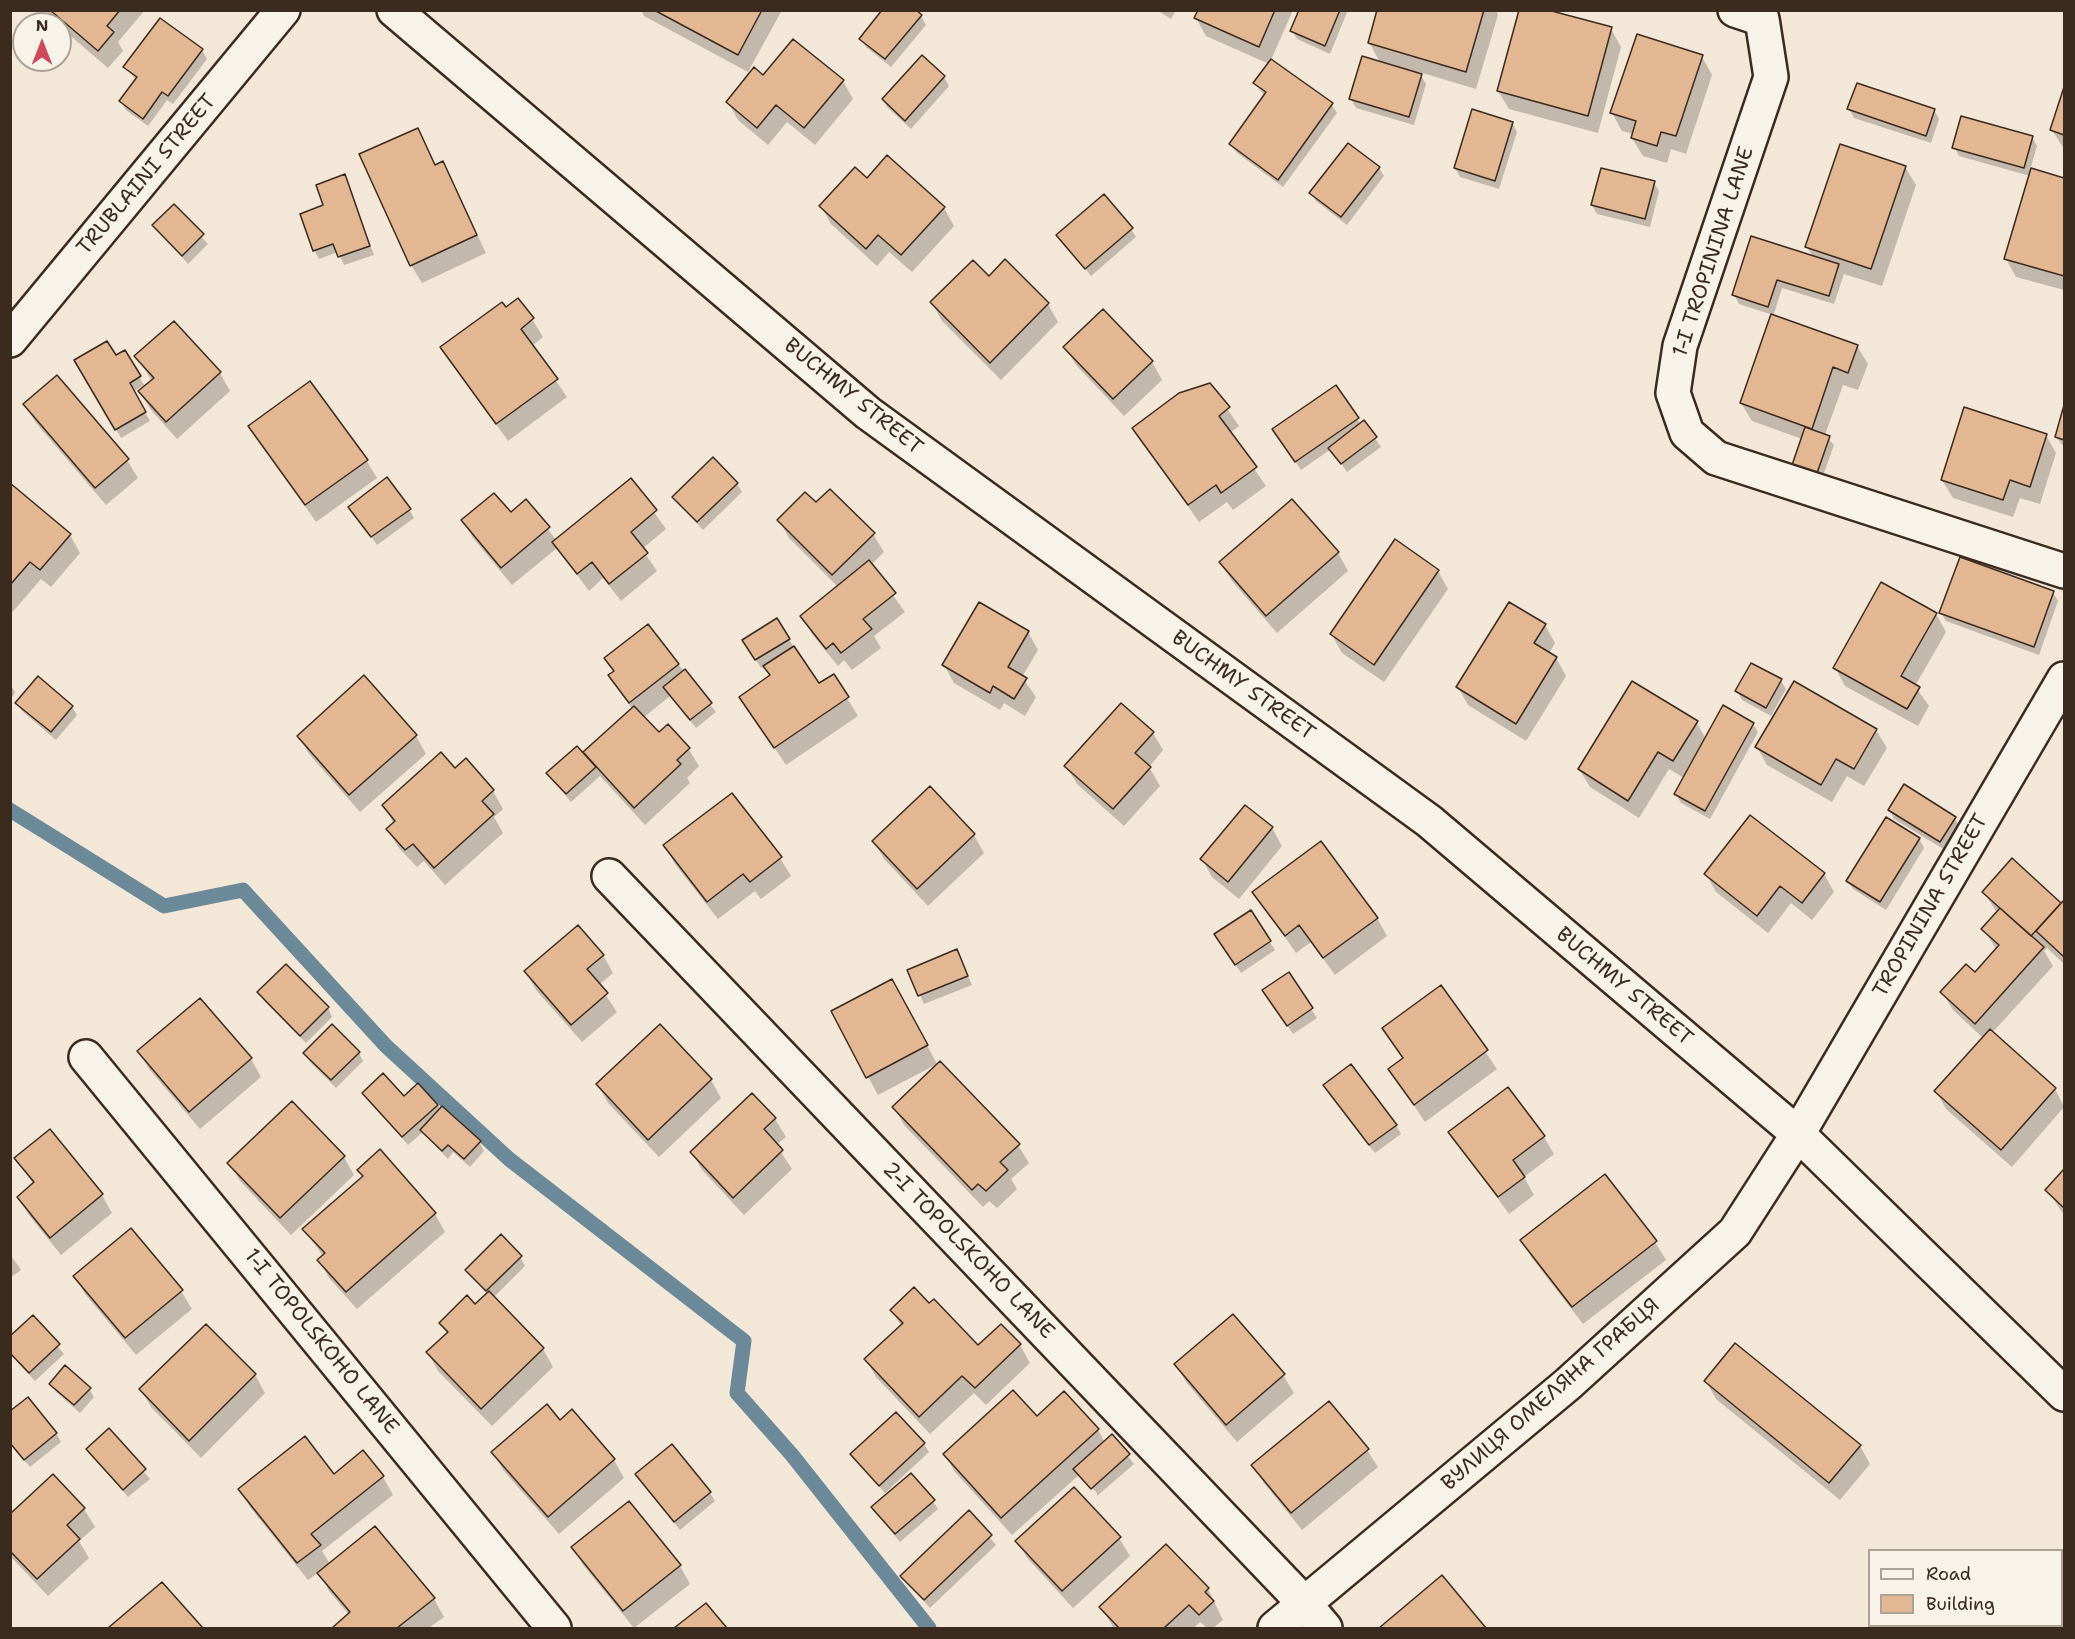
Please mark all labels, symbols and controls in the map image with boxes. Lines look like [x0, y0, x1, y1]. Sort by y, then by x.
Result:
north arrow [12, 12, 72, 72]
text: N [36, 15, 48, 36]
street label: TRUBLAINI STREET [72, 89, 222, 261]
street label: 1-I TROPININA LANE [1668, 144, 1760, 360]
street label: BUCHMY STREET [779, 333, 927, 461]
street label: BUCHMY STREET [1166, 626, 1320, 746]
street label: TROPININA STREET [1868, 810, 1994, 1002]
street label: BUCHMY STREET [1550, 922, 1698, 1052]
street label: 2-I TOPOLSKOHO LANE [877, 1157, 1059, 1345]
street label: 1-I TOPOLSKOHO LANE [238, 1244, 404, 1440]
street label: ВУЛИЦЯ ОМЕЛЯНА ГРАБЦЯ [1437, 1293, 1665, 1497]
legend [1868, 1549, 2063, 1627]
text: Road [1926, 1562, 1971, 1586]
text: Building [1926, 1592, 1995, 1616]

